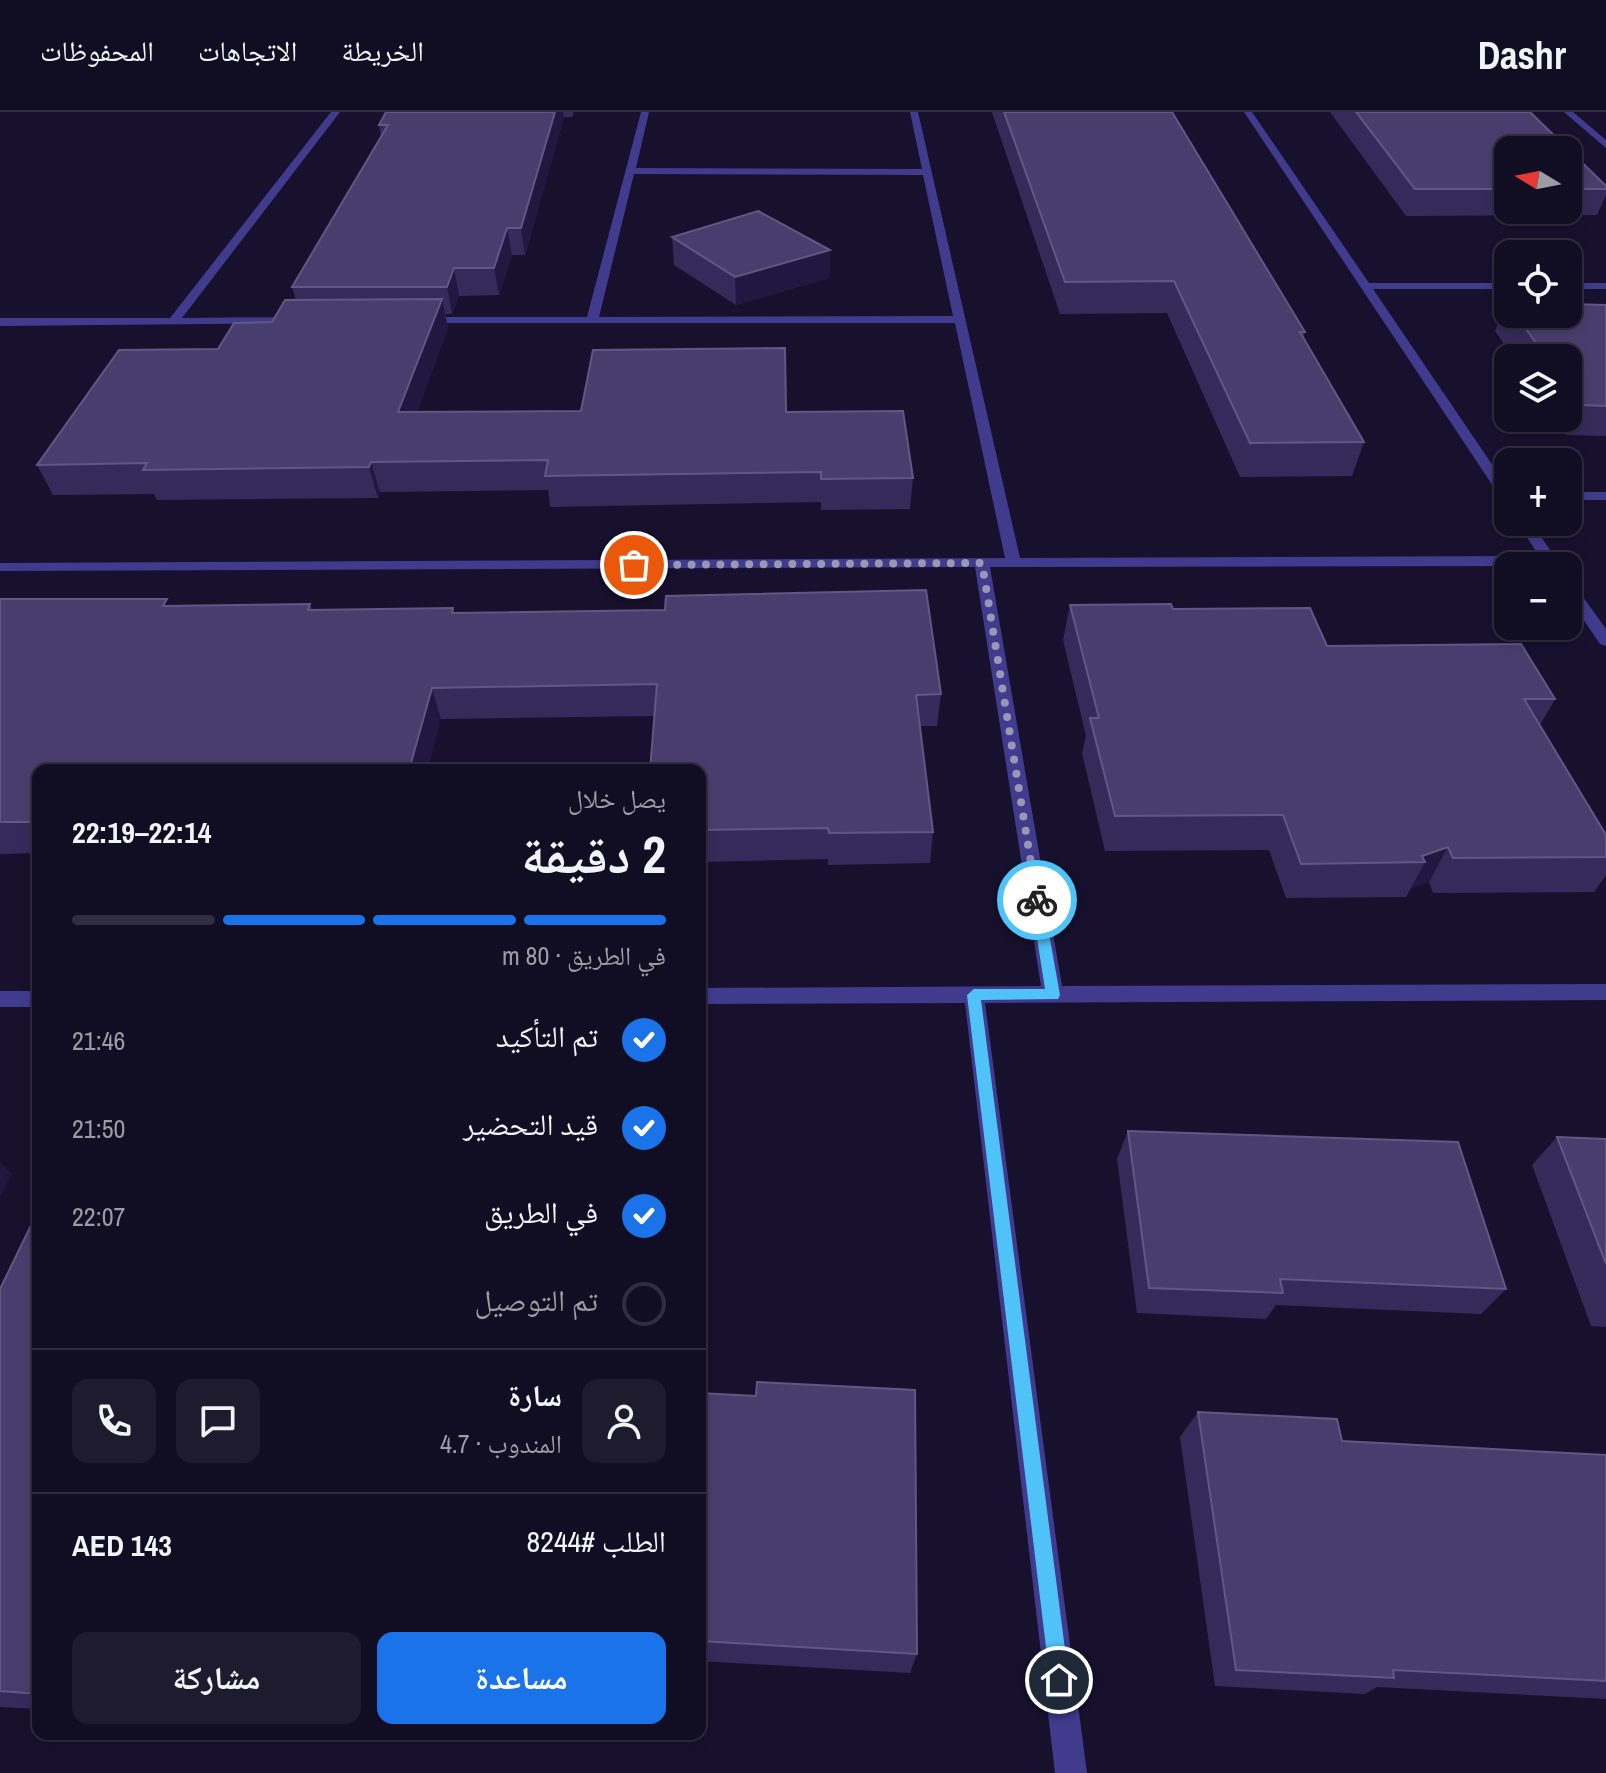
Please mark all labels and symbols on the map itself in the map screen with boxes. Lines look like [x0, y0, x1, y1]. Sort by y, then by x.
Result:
north arrow [1494, 136, 1582, 224]
pin [600, 531, 668, 599]
courier [997, 860, 1077, 940]
pin [1025, 1646, 1093, 1714]

